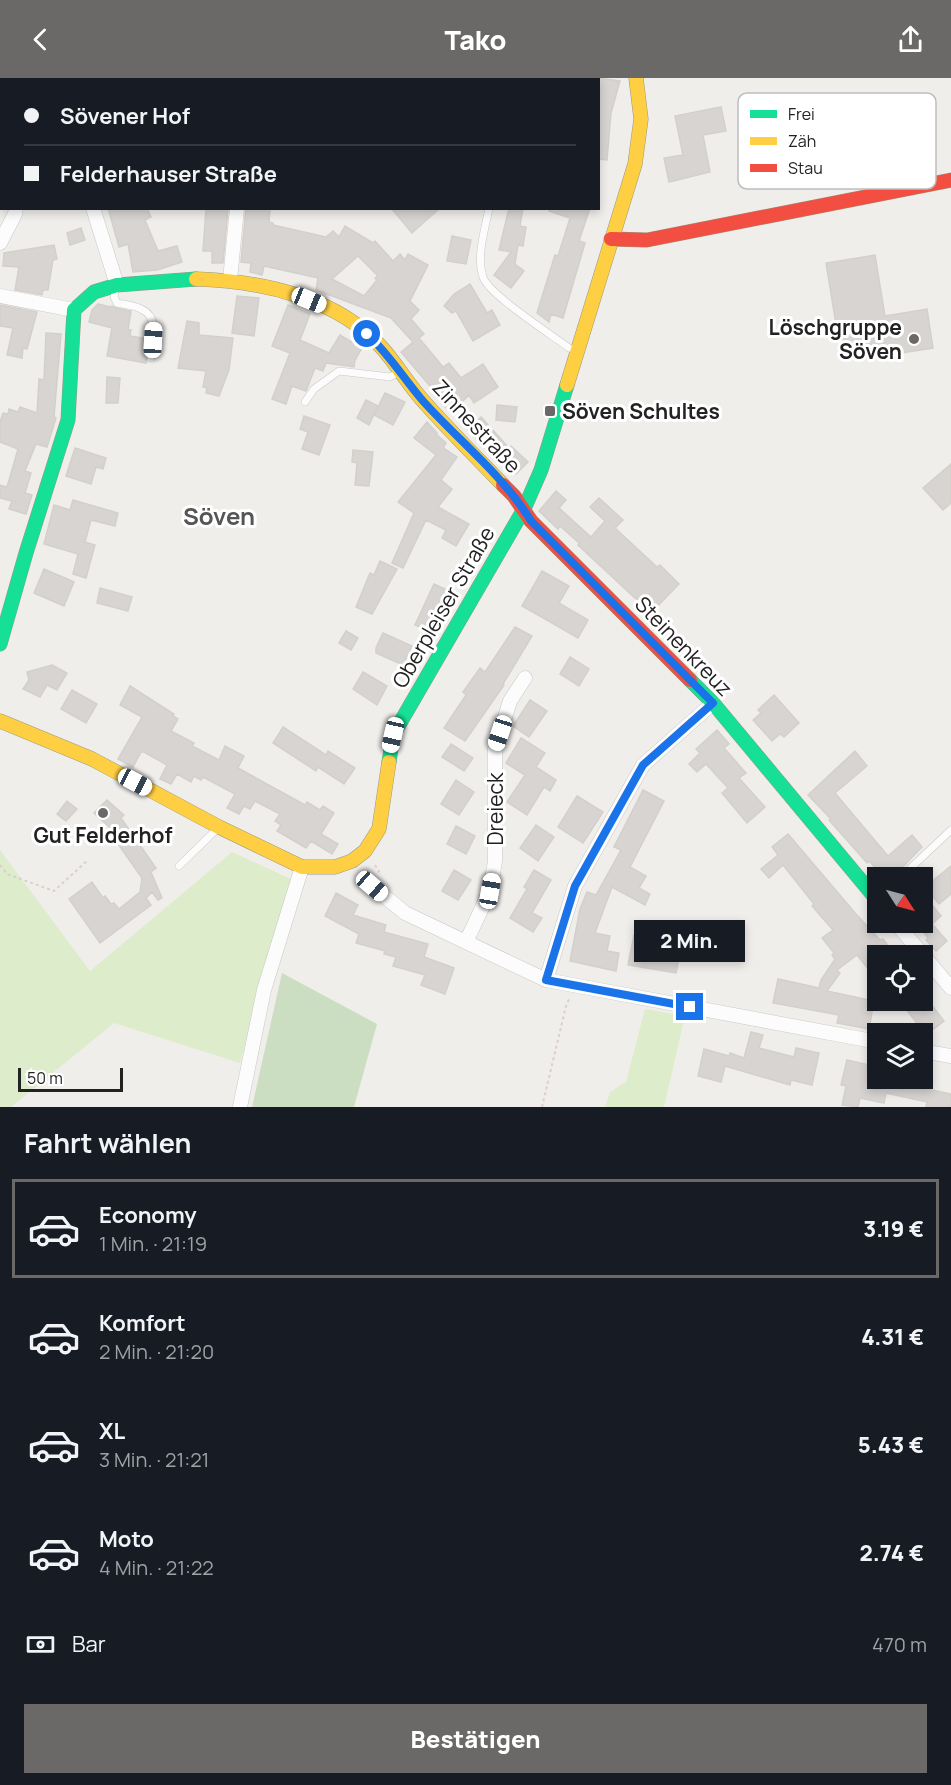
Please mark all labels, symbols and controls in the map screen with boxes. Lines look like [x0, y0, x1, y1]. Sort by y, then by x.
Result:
text: Tako [445, 21, 506, 58]
icon: back [24, 23, 57, 56]
icon: share [894, 23, 927, 56]
legend [738, 93, 936, 189]
text: Sövener Hof [60, 101, 190, 131]
text: Frei [788, 103, 815, 125]
text: Zäh [788, 130, 816, 152]
text: Stau [788, 157, 823, 179]
text: Felderhauser Straße [60, 159, 277, 189]
car [289, 285, 329, 315]
place label: Löschgruppe Söven [769, 313, 902, 365]
route start [353, 320, 380, 347]
car [143, 322, 163, 358]
marker: Löschgruppe Söven [907, 332, 921, 346]
street label: Zinnestraße [427, 373, 527, 479]
place label: Söven Schultes [562, 397, 720, 425]
marker: Söven Schultes [543, 404, 557, 418]
district label: Söven [183, 499, 255, 532]
street label: Oberpleiser Straße [385, 521, 501, 693]
street label: Steinenkreuz [629, 590, 739, 702]
car [486, 713, 514, 753]
car [380, 715, 406, 755]
car [115, 766, 155, 798]
street label: Dreieck [481, 772, 509, 845]
marker: Gut Felderhof [96, 806, 110, 820]
place label: Gut Felderhof [33, 821, 173, 849]
car [353, 867, 391, 905]
north arrow [867, 867, 933, 933]
map controls [867, 867, 933, 1089]
car [478, 872, 502, 910]
callout: 2 Min. [634, 920, 746, 962]
text: 2 Min. [660, 927, 719, 954]
button: locate [867, 945, 933, 1011]
route end [676, 993, 703, 1020]
button: layers [867, 1023, 933, 1089]
scale bar [18, 1065, 123, 1092]
text: 50 m [27, 1067, 63, 1089]
text: Fahrt wählen [24, 1124, 192, 1161]
text: Economy [99, 1200, 197, 1230]
icon: car [27, 1202, 81, 1256]
text: 3.19 € [863, 1214, 924, 1244]
text: 1 Min. · 21:19 [99, 1230, 207, 1257]
text: Komfort [99, 1308, 186, 1338]
icon: car [27, 1310, 81, 1364]
text: 4.31 € [861, 1322, 924, 1352]
text: 2 Min. · 21:20 [99, 1338, 214, 1365]
text: XL [99, 1416, 125, 1446]
icon: car [27, 1418, 81, 1472]
text: 5.43 € [858, 1430, 924, 1460]
text: 3 Min. · 21:21 [99, 1446, 209, 1473]
text: Moto [99, 1524, 154, 1554]
icon: car [27, 1526, 81, 1580]
text: 2.74 € [859, 1538, 924, 1568]
text: 4 Min. · 21:22 [99, 1554, 214, 1581]
icon: cash [24, 1628, 57, 1661]
text: Bar [72, 1629, 106, 1659]
text: 470 m [872, 1631, 927, 1658]
button: Bestätigen [24, 1704, 927, 1773]

